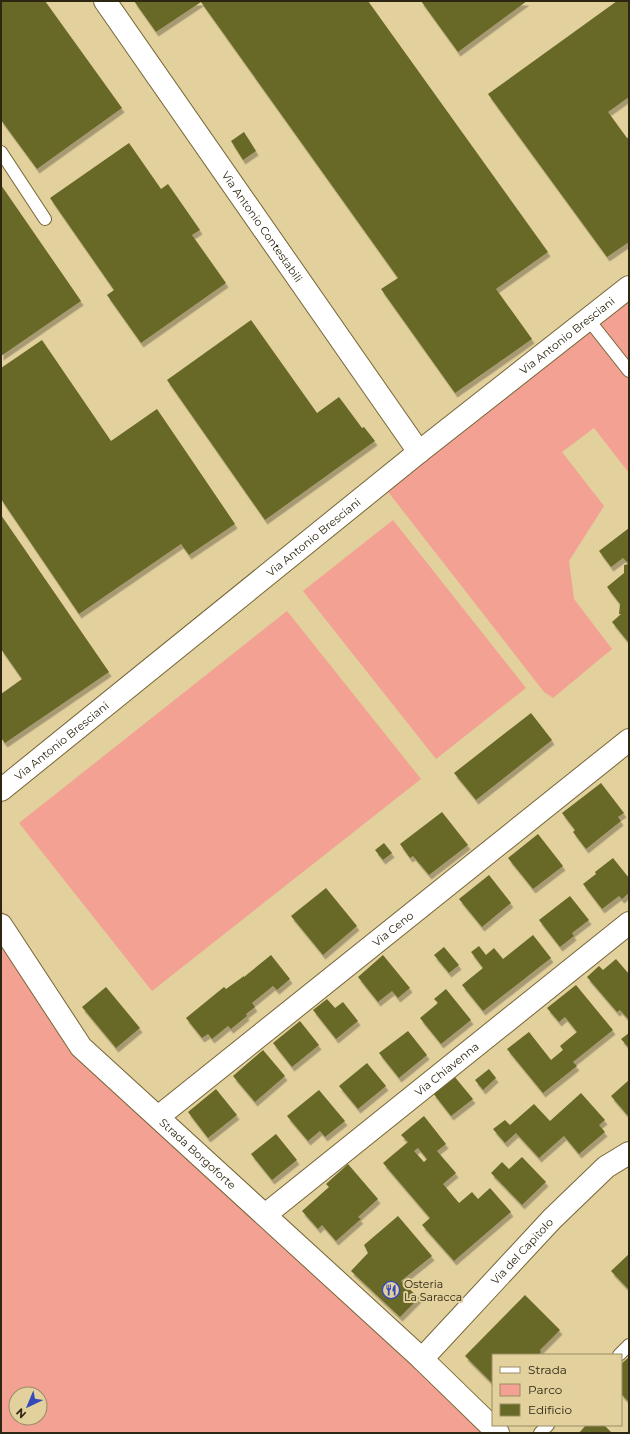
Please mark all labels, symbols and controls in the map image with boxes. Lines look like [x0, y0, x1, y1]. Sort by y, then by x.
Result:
street label: Via Antonio Contestabili [219, 169, 306, 285]
street label: Via Antonio Bresciani [517, 294, 618, 377]
street label: Via Antonio Bresciani [264, 495, 364, 580]
street label: Via Antonio Bresciani [12, 699, 112, 783]
street label: Via Ceno [370, 908, 416, 949]
street label: Via Chiavenna [412, 1039, 482, 1099]
street label: Strada Borgoforte [157, 1115, 239, 1192]
street label: Via del Capitolo [488, 1215, 556, 1287]
place label: Osteria La Saracca [404, 1277, 462, 1304]
restaurant icon: Osteria La Saracca [381, 1280, 401, 1300]
legend [492, 1354, 622, 1426]
text: Strada [528, 1362, 567, 1377]
text: Parco [528, 1382, 562, 1397]
north arrow [8, 1386, 48, 1426]
text: Edificio [528, 1402, 572, 1417]
text: N [13, 1405, 29, 1421]

